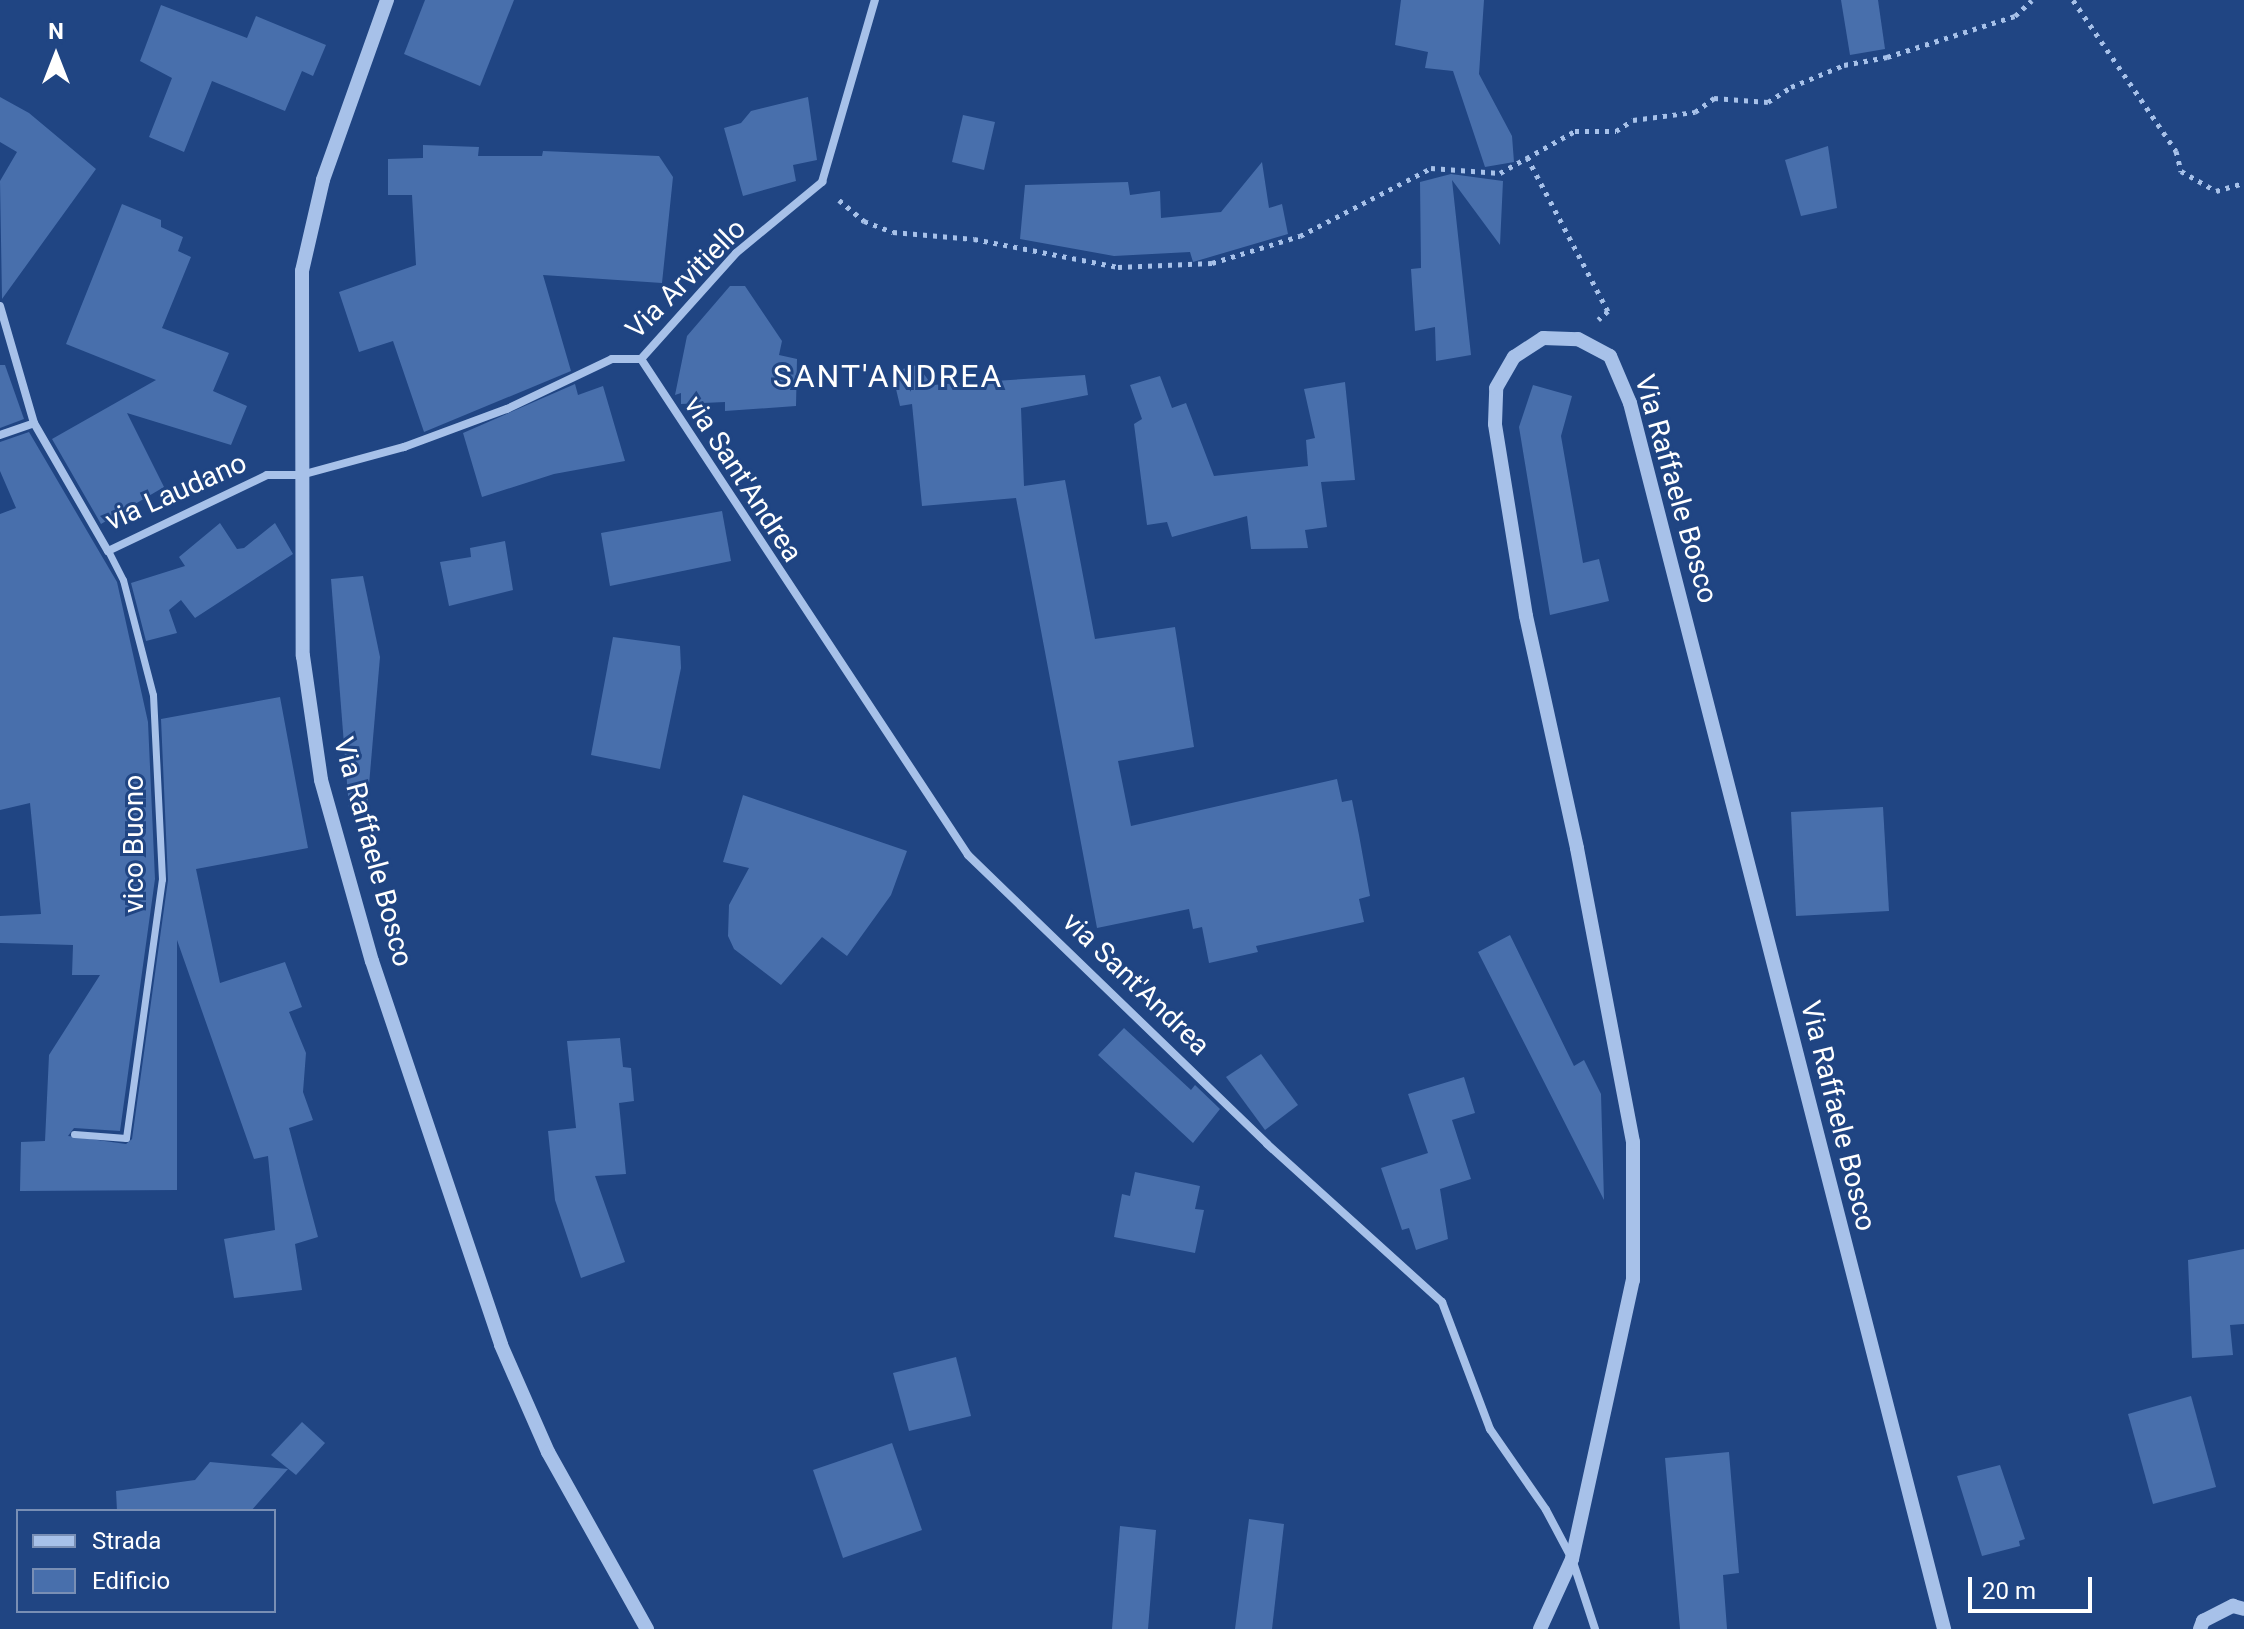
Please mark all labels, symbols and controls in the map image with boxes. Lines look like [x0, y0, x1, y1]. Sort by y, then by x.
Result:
north arrow [16, 16, 96, 96]
text: N [48, 19, 64, 44]
street label: Via Arvitiello [619, 212, 753, 346]
district label: SANT'ANDREA [773, 357, 1003, 395]
street label: Via Raffaele Bosco [1627, 371, 1725, 607]
street label: via Sant'Andrea [677, 390, 809, 568]
street label: via Laudano [100, 446, 252, 538]
street label: Via Raffaele Bosco [326, 734, 420, 970]
street label: vico Buono [117, 775, 151, 913]
street label: via Sant'Andrea [1056, 906, 1216, 1062]
street label: Via Raffaele Bosco [1793, 997, 1883, 1235]
legend [16, 1509, 276, 1613]
text: Strada [92, 1527, 161, 1555]
scale bar [1972, 1561, 2096, 1611]
text: Edificio [92, 1567, 170, 1595]
text: 20 m [1982, 1577, 2036, 1605]

